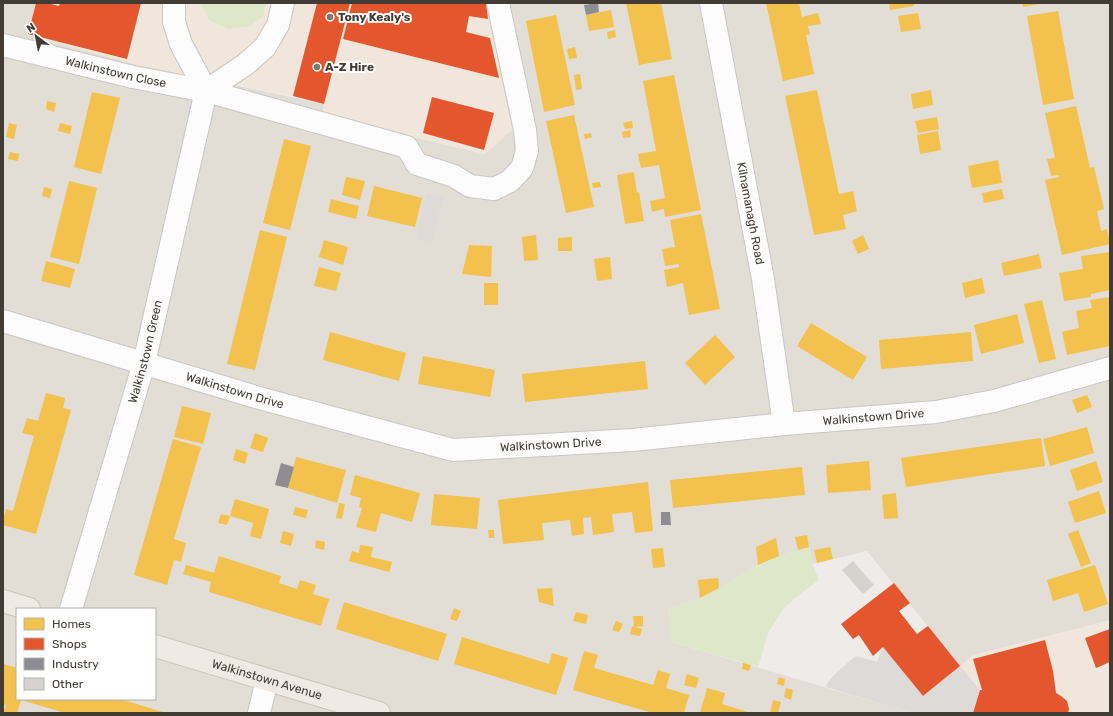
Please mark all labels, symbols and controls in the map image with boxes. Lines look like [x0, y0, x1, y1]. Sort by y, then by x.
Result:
place label: Tony Kealy's [338, 10, 411, 24]
marker: Tony Kealy's [325, 12, 335, 22]
north arrow [16, 16, 56, 56]
text: N [24, 20, 38, 36]
street label: Walkinstown Close [64, 54, 168, 90]
place label: A-Z Hire [325, 60, 374, 74]
marker: A-Z Hire [312, 62, 322, 72]
street label: Kilnamanagh Road [734, 161, 767, 266]
street label: Walkinstown Green [125, 299, 165, 405]
street label: Walkinstown Drive [184, 369, 286, 411]
street label: Walkinstown Drive [822, 406, 925, 428]
street label: Walkinstown Drive [500, 435, 602, 454]
legend [16, 608, 156, 700]
text: Homes [52, 617, 91, 631]
text: Shops [52, 637, 87, 651]
street label: Walkinstown Avenue [210, 656, 324, 703]
text: Industry [52, 657, 99, 671]
text: Other [52, 677, 84, 691]

